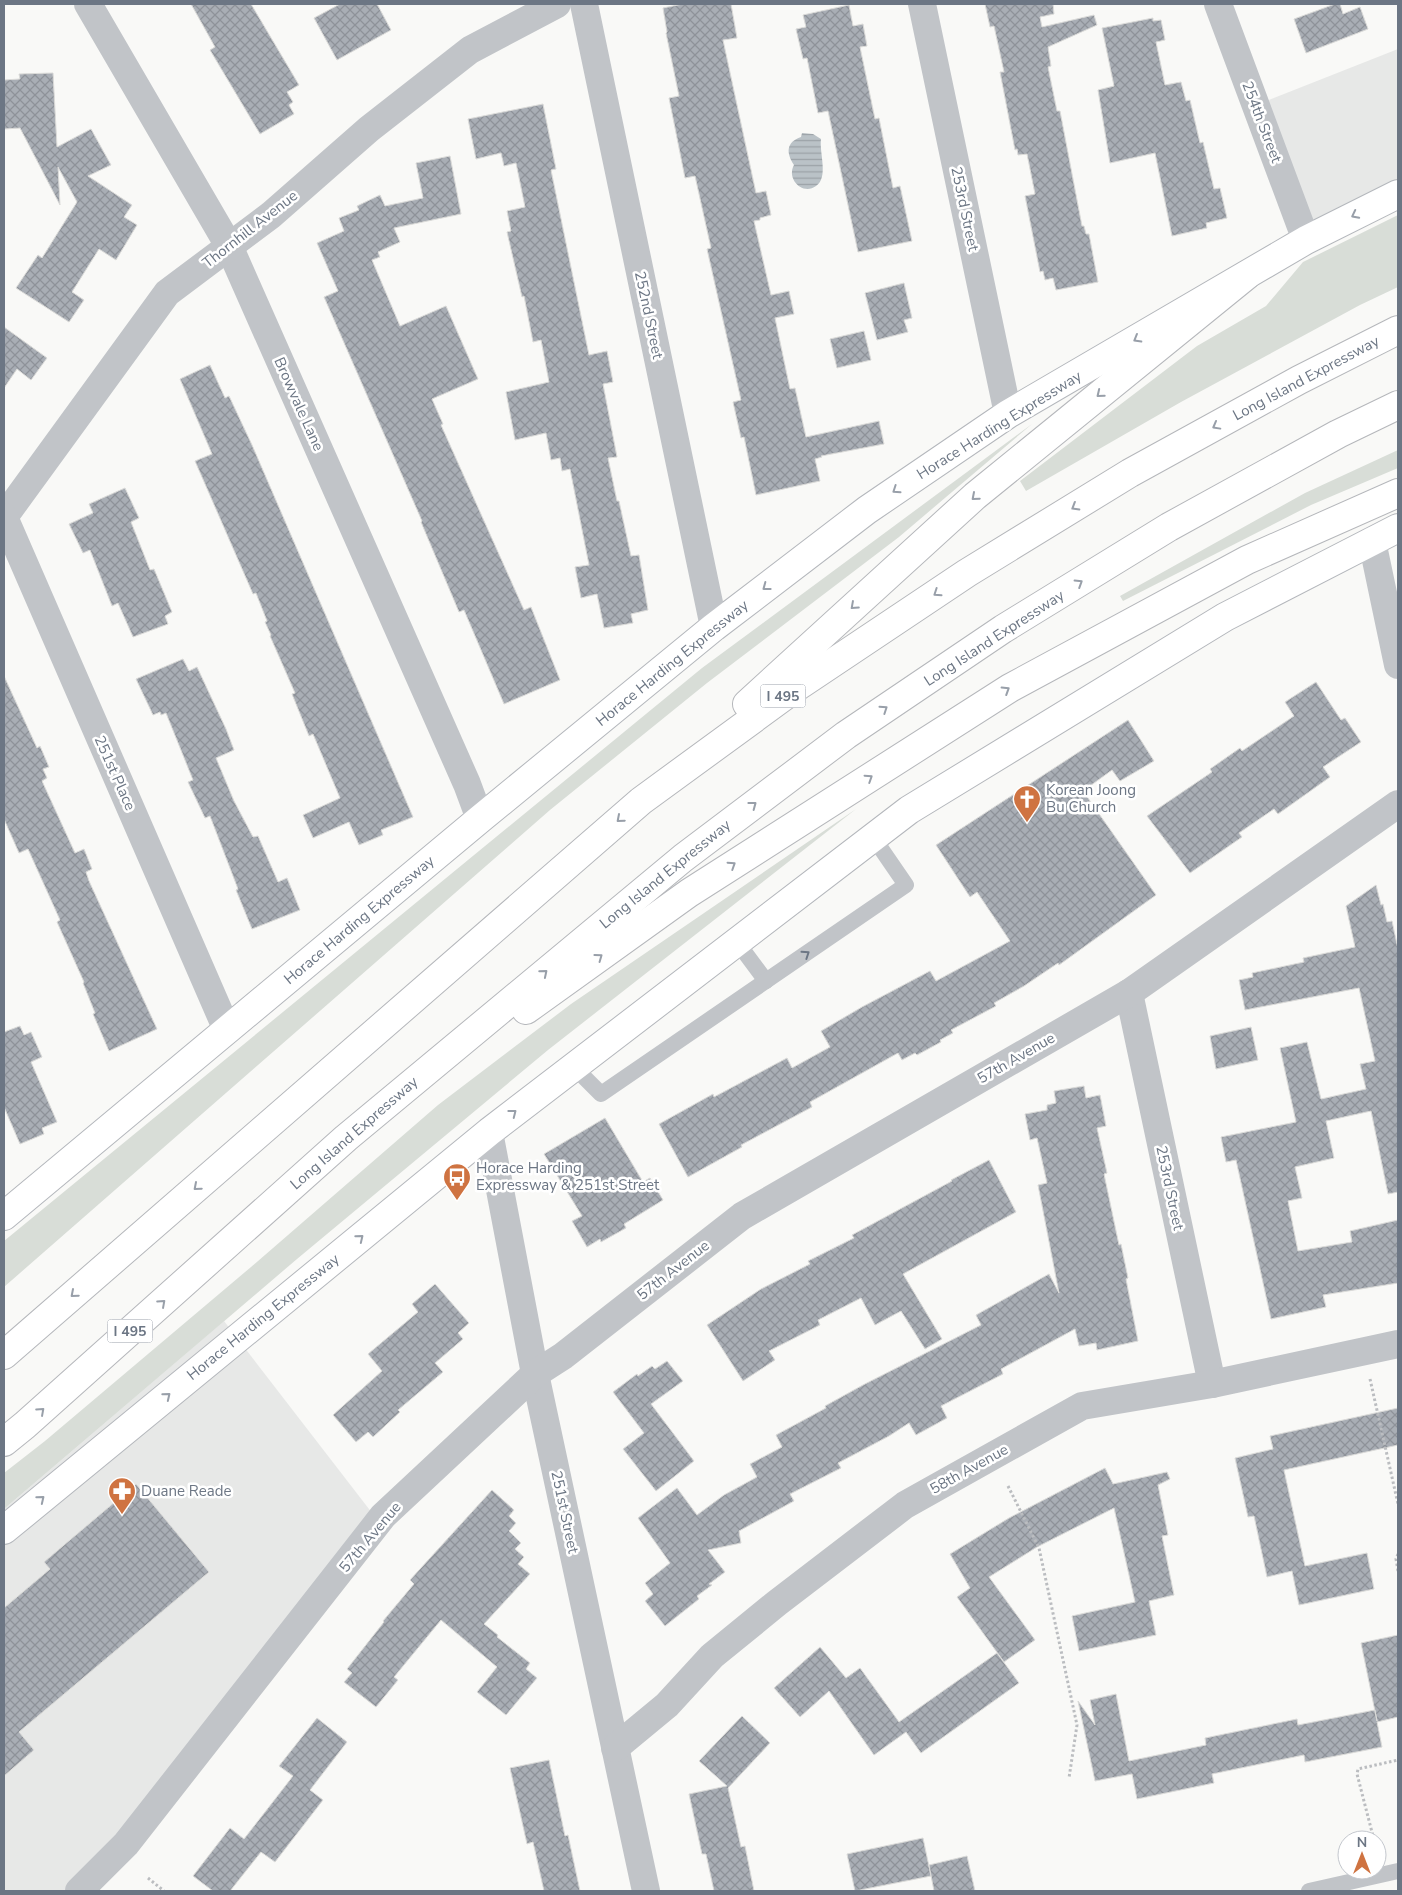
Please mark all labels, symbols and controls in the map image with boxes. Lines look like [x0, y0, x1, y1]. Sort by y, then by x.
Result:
street label: 254th Street [1237, 78, 1287, 166]
street label: 253rd Street [946, 165, 984, 254]
street label: Thornhill Avenue [198, 186, 302, 272]
one-way arrow [1351, 209, 1360, 219]
street label: 252nd Street [630, 269, 668, 361]
street label: Long Island Expressway [1229, 331, 1383, 425]
one-way arrow [1134, 332, 1143, 342]
street label: Browvale Lane [269, 354, 329, 454]
street label: Horace Harding Expressway [913, 366, 1085, 484]
one-way arrow [1097, 389, 1106, 398]
one-way arrow [1212, 419, 1221, 429]
one-way arrow [892, 484, 901, 494]
one-way arrow [971, 491, 980, 500]
one-way arrow [1071, 500, 1080, 510]
one-way arrow [1073, 579, 1082, 589]
one-way arrow [763, 582, 772, 590]
street label: Long Island Expressway [920, 585, 1068, 691]
one-way arrow [933, 586, 942, 596]
street label: Horace Harding Expressway [592, 595, 753, 731]
one-way arrow [851, 600, 860, 609]
road number: I 495 [760, 684, 806, 708]
one-way arrow [1001, 687, 1010, 697]
one-way arrow [878, 706, 888, 715]
street label: 251st Place [90, 732, 140, 814]
one-way arrow [864, 774, 873, 784]
place label: Korean Joong Bu Church [1046, 780, 1136, 817]
church icon: Korean Joong Bu Church [1012, 784, 1042, 823]
one-way arrow [747, 803, 756, 811]
one-way arrow [617, 814, 626, 822]
street label: Long Island Expressway [595, 815, 735, 933]
street label: Horace Harding Expressway [280, 851, 439, 989]
one-way arrow [727, 862, 736, 871]
one-way arrow [800, 951, 810, 960]
one-way arrow [593, 954, 603, 963]
one-way arrow [538, 970, 547, 978]
street label: 57th Avenue [973, 1028, 1059, 1088]
street label: Long Island Expressway [286, 1072, 422, 1194]
one-way arrow [508, 1110, 517, 1119]
street label: 253rd Street [1151, 1144, 1189, 1233]
place label: Horace Harding Expressway & 251st Street [476, 1158, 660, 1195]
bus stop icon: Horace Harding Expressway & 251st Street [442, 1162, 472, 1201]
one-way arrow [193, 1182, 202, 1191]
one-way arrow [354, 1235, 363, 1243]
street label: 57th Avenue [633, 1235, 713, 1305]
street label: Horace Harding Expressway [183, 1249, 344, 1385]
one-way arrow [71, 1288, 80, 1297]
one-way arrow [157, 1299, 166, 1308]
road number: I 495 [108, 1320, 152, 1342]
one-way arrow [161, 1394, 170, 1402]
one-way arrow [36, 1408, 45, 1417]
street label: 58th Avenue [926, 1439, 1012, 1499]
street label: 251st Street [546, 1469, 584, 1556]
pharmacy icon: Duane Reade [107, 1476, 137, 1515]
place label: Duane Reade [141, 1481, 231, 1501]
one-way arrow [36, 1496, 45, 1505]
street label: 57th Avenue [334, 1497, 406, 1577]
north arrow [1337, 1830, 1387, 1880]
text: N [1357, 1833, 1367, 1852]

